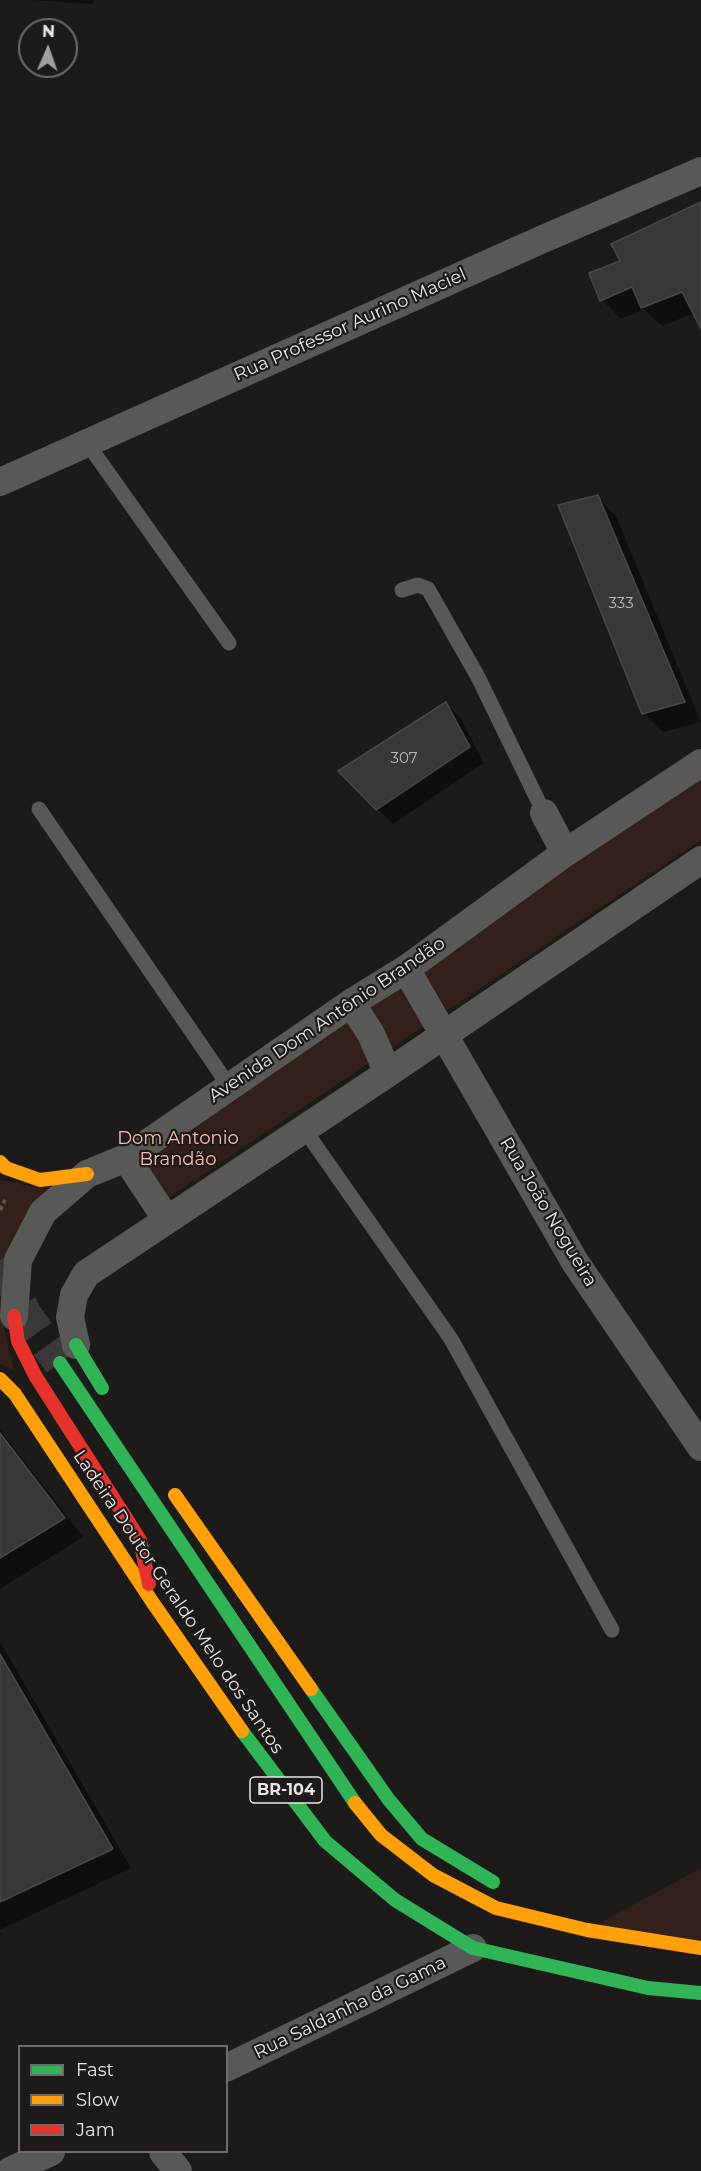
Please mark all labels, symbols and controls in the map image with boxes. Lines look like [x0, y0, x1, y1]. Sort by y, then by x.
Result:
north arrow [18, 18, 78, 78]
text: N [42, 22, 55, 41]
street label: Rua Professor Aurino Maciel [230, 264, 470, 386]
house number: 333 [608, 595, 634, 613]
house number: 307 [390, 750, 418, 768]
street label: Avenida Dom Antônio Brandão [205, 933, 449, 1107]
park label: Dom Antonio Brandão [117, 1128, 239, 1170]
street label: Rua João Nogueira [495, 1133, 601, 1291]
street label: Ladeira Doutor Geraldo Melo dos Santos [68, 1446, 288, 1758]
road number: BR-104 [250, 1777, 322, 1803]
street label: Rua Saldanha da Gama [250, 1952, 450, 2064]
legend [18, 2045, 228, 2153]
text: Fast [76, 2059, 114, 2081]
text: Slow [76, 2089, 119, 2111]
text: Jam [76, 2119, 115, 2141]

